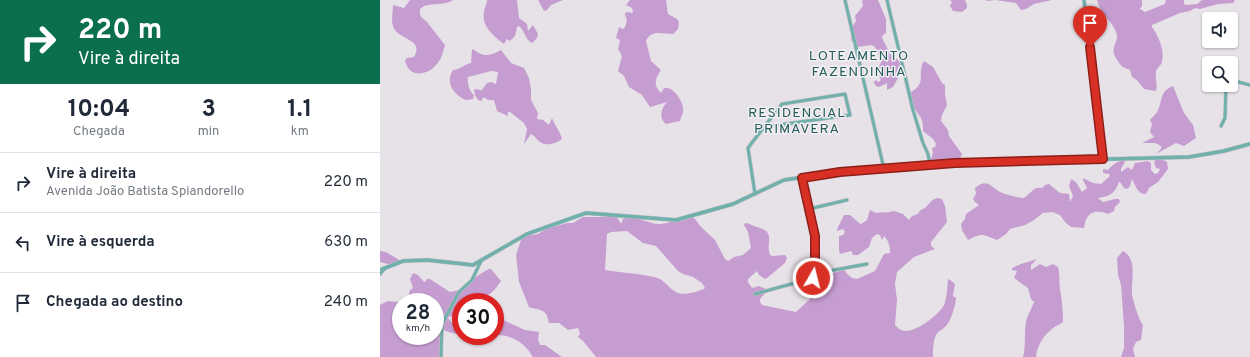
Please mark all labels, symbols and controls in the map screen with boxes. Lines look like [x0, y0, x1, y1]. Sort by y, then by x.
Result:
pin [1073, 6, 1107, 47]
icon: arrive [1079, 12, 1101, 34]
map controls [1202, 12, 1238, 92]
button: sound [1202, 12, 1238, 48]
text: 220 m [78, 13, 162, 49]
icon: right [12, 16, 64, 68]
text: Vire à direita [78, 48, 180, 71]
district label: LOTEAMENTO FAZENDINHA [809, 48, 909, 81]
button: search [1202, 56, 1238, 92]
text: 10:04 [68, 95, 130, 125]
text: 3 [201, 95, 216, 125]
text: 1.1 [287, 95, 312, 125]
district label: RESIDENCIAL PRIMAVERA [748, 105, 846, 138]
text: Chegada [73, 124, 125, 140]
text: min [198, 124, 219, 140]
text: km [291, 124, 309, 140]
text: Vire à direita [46, 165, 136, 184]
icon: right [12, 172, 34, 194]
text: 220 m [324, 173, 368, 192]
text: Avenida João Batista Spiandorello [46, 184, 244, 200]
icon: left [12, 232, 34, 254]
text: Vire à esquerda [46, 233, 155, 252]
text: 630 m [324, 233, 368, 252]
position arrow [792, 257, 834, 299]
icon: arrive [12, 292, 34, 314]
text: Chegada ao destino [46, 293, 183, 312]
text: 240 m [324, 293, 368, 312]
speed limit sign: 30 [452, 293, 504, 345]
text: 28 [406, 301, 430, 327]
text: km/h [406, 322, 430, 335]

